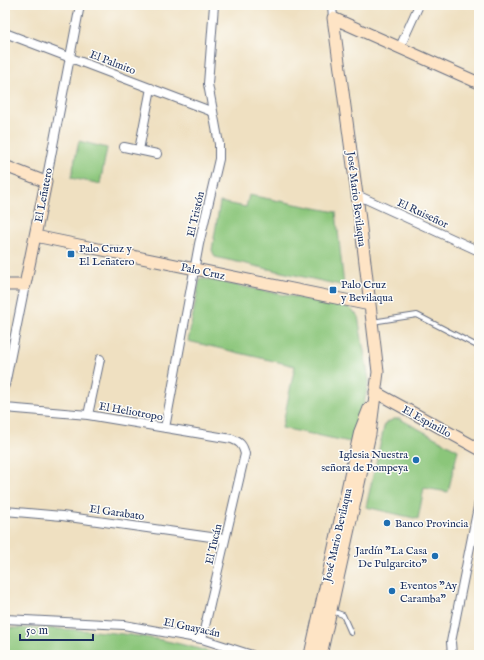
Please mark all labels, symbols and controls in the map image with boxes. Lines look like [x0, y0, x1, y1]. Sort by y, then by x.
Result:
street label: El Palmito [88, 48, 138, 78]
street label: José Mario Bevilaqua [343, 149, 369, 248]
street label: El Leñatero [32, 167, 56, 224]
street label: El Tristón [184, 190, 208, 238]
street label: El Ruiseñor [395, 196, 450, 232]
place label: Palo Cruz y El Leñatero [79, 242, 134, 269]
marker: Palo Cruz y El Leñatero [66, 249, 76, 259]
street label: Palo Cruz [179, 260, 226, 284]
place label: Palo Cruz y Bevilaqua [340, 278, 393, 305]
marker: Palo Cruz y Bevilaqua [328, 285, 338, 295]
street label: El Heliotropo [98, 399, 164, 425]
street label: El Espinillo [399, 403, 454, 441]
place label: Iglesia Nuestra señora de Pompeya [321, 448, 408, 475]
marker: Iglesia Nuestra señora de Pompeya [411, 455, 421, 465]
street label: José Mario Bevilaqua [320, 487, 356, 585]
street label: El Garabato [88, 502, 145, 524]
place label: Banco Provincia [395, 517, 469, 531]
marker: Banco Provincia [382, 518, 392, 528]
street label: El Tucán [203, 522, 225, 566]
place label: Jardín "La Casa De Pulgarcito" [353, 544, 428, 571]
marker: Jardín "La Casa De Pulgarcito" [430, 551, 440, 561]
place label: Eventos "Ay Caramba" [400, 579, 458, 606]
marker: Eventos "Ay Caramba" [387, 586, 397, 596]
street label: El Guayacán [162, 615, 222, 641]
scale bar [20, 616, 93, 642]
text: 50 m [26, 623, 48, 638]

